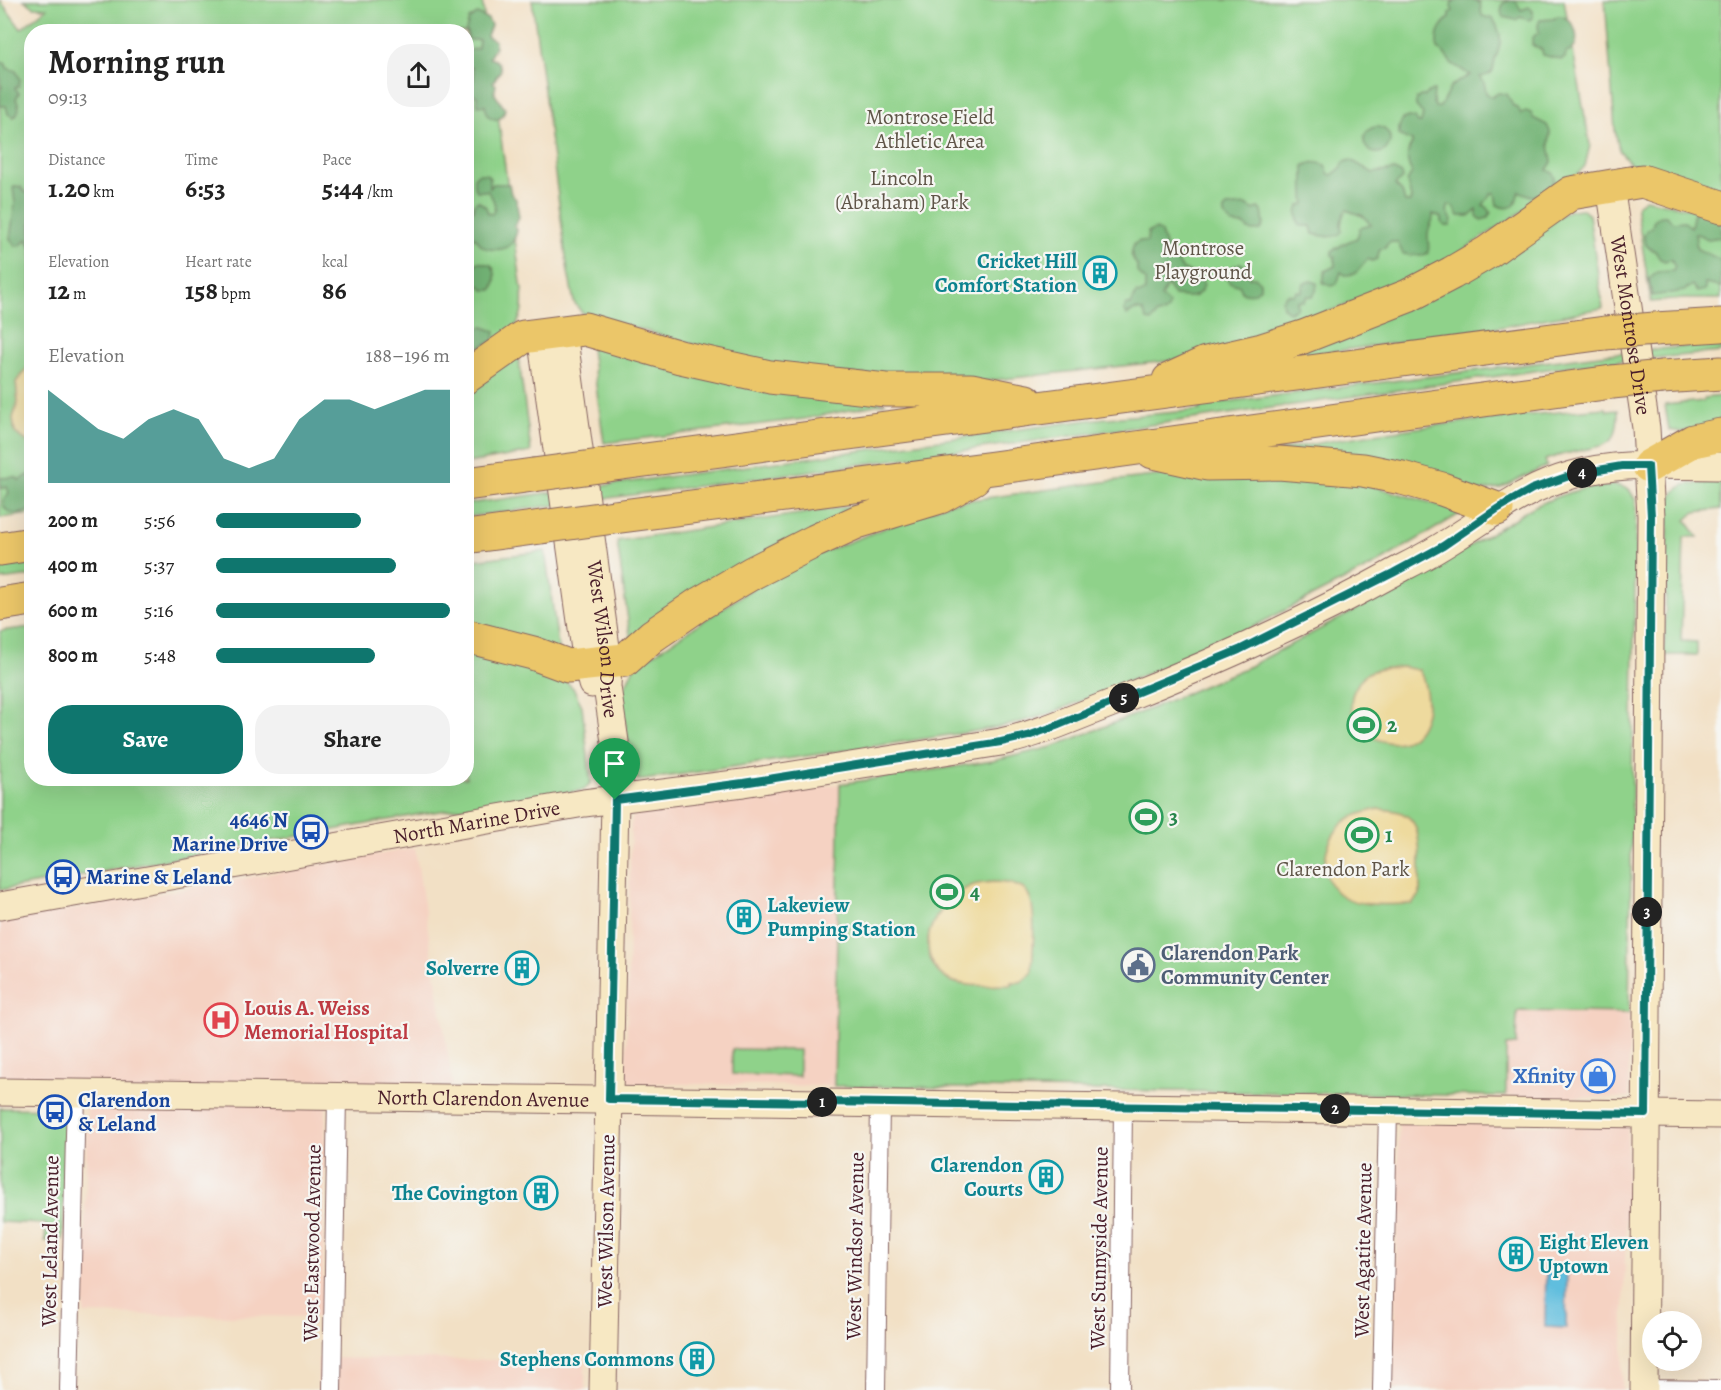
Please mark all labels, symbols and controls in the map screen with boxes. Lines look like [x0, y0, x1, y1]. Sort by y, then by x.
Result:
text: Morning run [48, 39, 225, 84]
button: share [387, 44, 450, 107]
text: 09:13 [48, 84, 88, 111]
park label: Montrose Field Athletic Area [866, 103, 995, 155]
text: Distance [48, 149, 105, 171]
text: Time [185, 149, 218, 171]
text: Pace [322, 149, 352, 171]
park label: Lincoln (Abraham) Park [835, 164, 969, 216]
text: 1.20 [48, 171, 90, 206]
text: 6:53 [185, 171, 226, 206]
text: 5:44 [322, 171, 364, 206]
text: km [90, 181, 115, 203]
text: /km [364, 181, 393, 203]
street label: West Montrose Drive [1603, 233, 1658, 417]
park label: Montrose Playground [1154, 234, 1253, 286]
place label: Cricket Hill Comfort Station [935, 247, 1077, 299]
text: Elevation [48, 251, 109, 273]
text: Heart rate [185, 251, 252, 273]
text: kcal [322, 251, 348, 273]
building icon: Cricket Hill Comfort Station [1082, 255, 1118, 291]
text: 12 [48, 273, 70, 308]
text: 158 [185, 273, 218, 308]
text: 86 [322, 273, 347, 308]
text: m [70, 283, 86, 305]
text: bpm [218, 283, 251, 305]
text: Elevation [48, 342, 125, 369]
text: 188–196 m [366, 342, 450, 369]
pin: 4 [1567, 458, 1597, 488]
text: 4 [1578, 462, 1586, 484]
text: 200 m [48, 507, 98, 534]
text: 5:56 [144, 507, 175, 534]
text: 400 m [48, 552, 98, 579]
text: 5:37 [144, 552, 174, 579]
street label: West Wilson Drive [580, 558, 625, 720]
text: 600 m [48, 597, 98, 624]
text: 5:16 [144, 597, 173, 624]
text: 800 m [48, 642, 98, 669]
text: 5:48 [144, 642, 176, 669]
pin: 5 [1109, 683, 1139, 713]
text: 5 [1121, 687, 1127, 709]
button: Save [48, 705, 243, 774]
button: Share [255, 705, 450, 774]
sports icon: 2 [1346, 707, 1382, 743]
place label: 2 [1387, 711, 1397, 739]
pin [589, 738, 640, 800]
icon: arrive [598, 747, 631, 780]
street label: North Marine Drive [391, 793, 562, 850]
sports icon: 3 [1128, 799, 1164, 835]
place label: 3 [1169, 803, 1178, 831]
place label: 4646 N Marine Drive [172, 806, 288, 858]
bus stop icon: 4646 N Marine Drive [293, 814, 329, 850]
sports icon: 1 [1344, 817, 1380, 853]
place label: 1 [1385, 821, 1393, 849]
park label: Clarendon Park [1276, 855, 1410, 883]
bus stop icon: Marine & Leland [45, 859, 81, 895]
place label: Marine & Leland [86, 863, 232, 891]
sports icon: 4 [929, 874, 965, 910]
place label: 4 [970, 878, 980, 906]
place label: Lakeview Pumping Station [767, 891, 916, 943]
pin: 3 [1632, 897, 1662, 927]
building icon: Lakeview Pumping Station [726, 899, 762, 935]
text: 3 [1644, 901, 1650, 923]
place label: Clarendon Park Community Center [1161, 939, 1329, 991]
public building icon: Clarendon Park Community Center [1120, 947, 1156, 983]
building icon: Solverre [504, 950, 540, 986]
place label: Solverre [426, 954, 499, 982]
place label: Louis A. Weiss Memorial Hospital [244, 994, 409, 1046]
hospital icon: Louis A. Weiss Memorial Hospital [203, 1002, 239, 1038]
shop icon: Xfinity [1580, 1058, 1616, 1094]
place label: Xfinity [1513, 1062, 1576, 1090]
street label: North Clarendon Avenue [377, 1083, 589, 1114]
place label: Clarendon & Leland [78, 1086, 171, 1138]
pin: 1 [807, 1087, 837, 1117]
text: 1 [819, 1091, 825, 1113]
bus stop icon: Clarendon & Leland [37, 1094, 73, 1130]
pin: 2 [1320, 1094, 1350, 1124]
text: 2 [1331, 1098, 1339, 1120]
street label: West Wilson Avenue [590, 1134, 622, 1309]
street label: West Eastwood Avenue [296, 1144, 328, 1343]
street label: West Sunnyside Avenue [1083, 1146, 1115, 1351]
place label: Clarendon Courts [930, 1151, 1023, 1203]
street label: West Windsor Avenue [839, 1152, 871, 1341]
street label: West Leland Avenue [34, 1155, 65, 1328]
building icon: Clarendon Courts [1028, 1159, 1064, 1195]
street label: West Agatite Avenue [1347, 1162, 1379, 1339]
building icon: The Covington [523, 1175, 559, 1211]
place label: The Covington [392, 1179, 518, 1207]
place label: Eight Eleven Uptown [1539, 1228, 1649, 1280]
building icon: Eight Eleven Uptown [1498, 1236, 1534, 1272]
map controls [1642, 1311, 1702, 1371]
button: locate [1642, 1311, 1702, 1371]
building icon: Stephens Commons [679, 1341, 715, 1377]
place label: Stephens Commons [500, 1345, 674, 1373]

